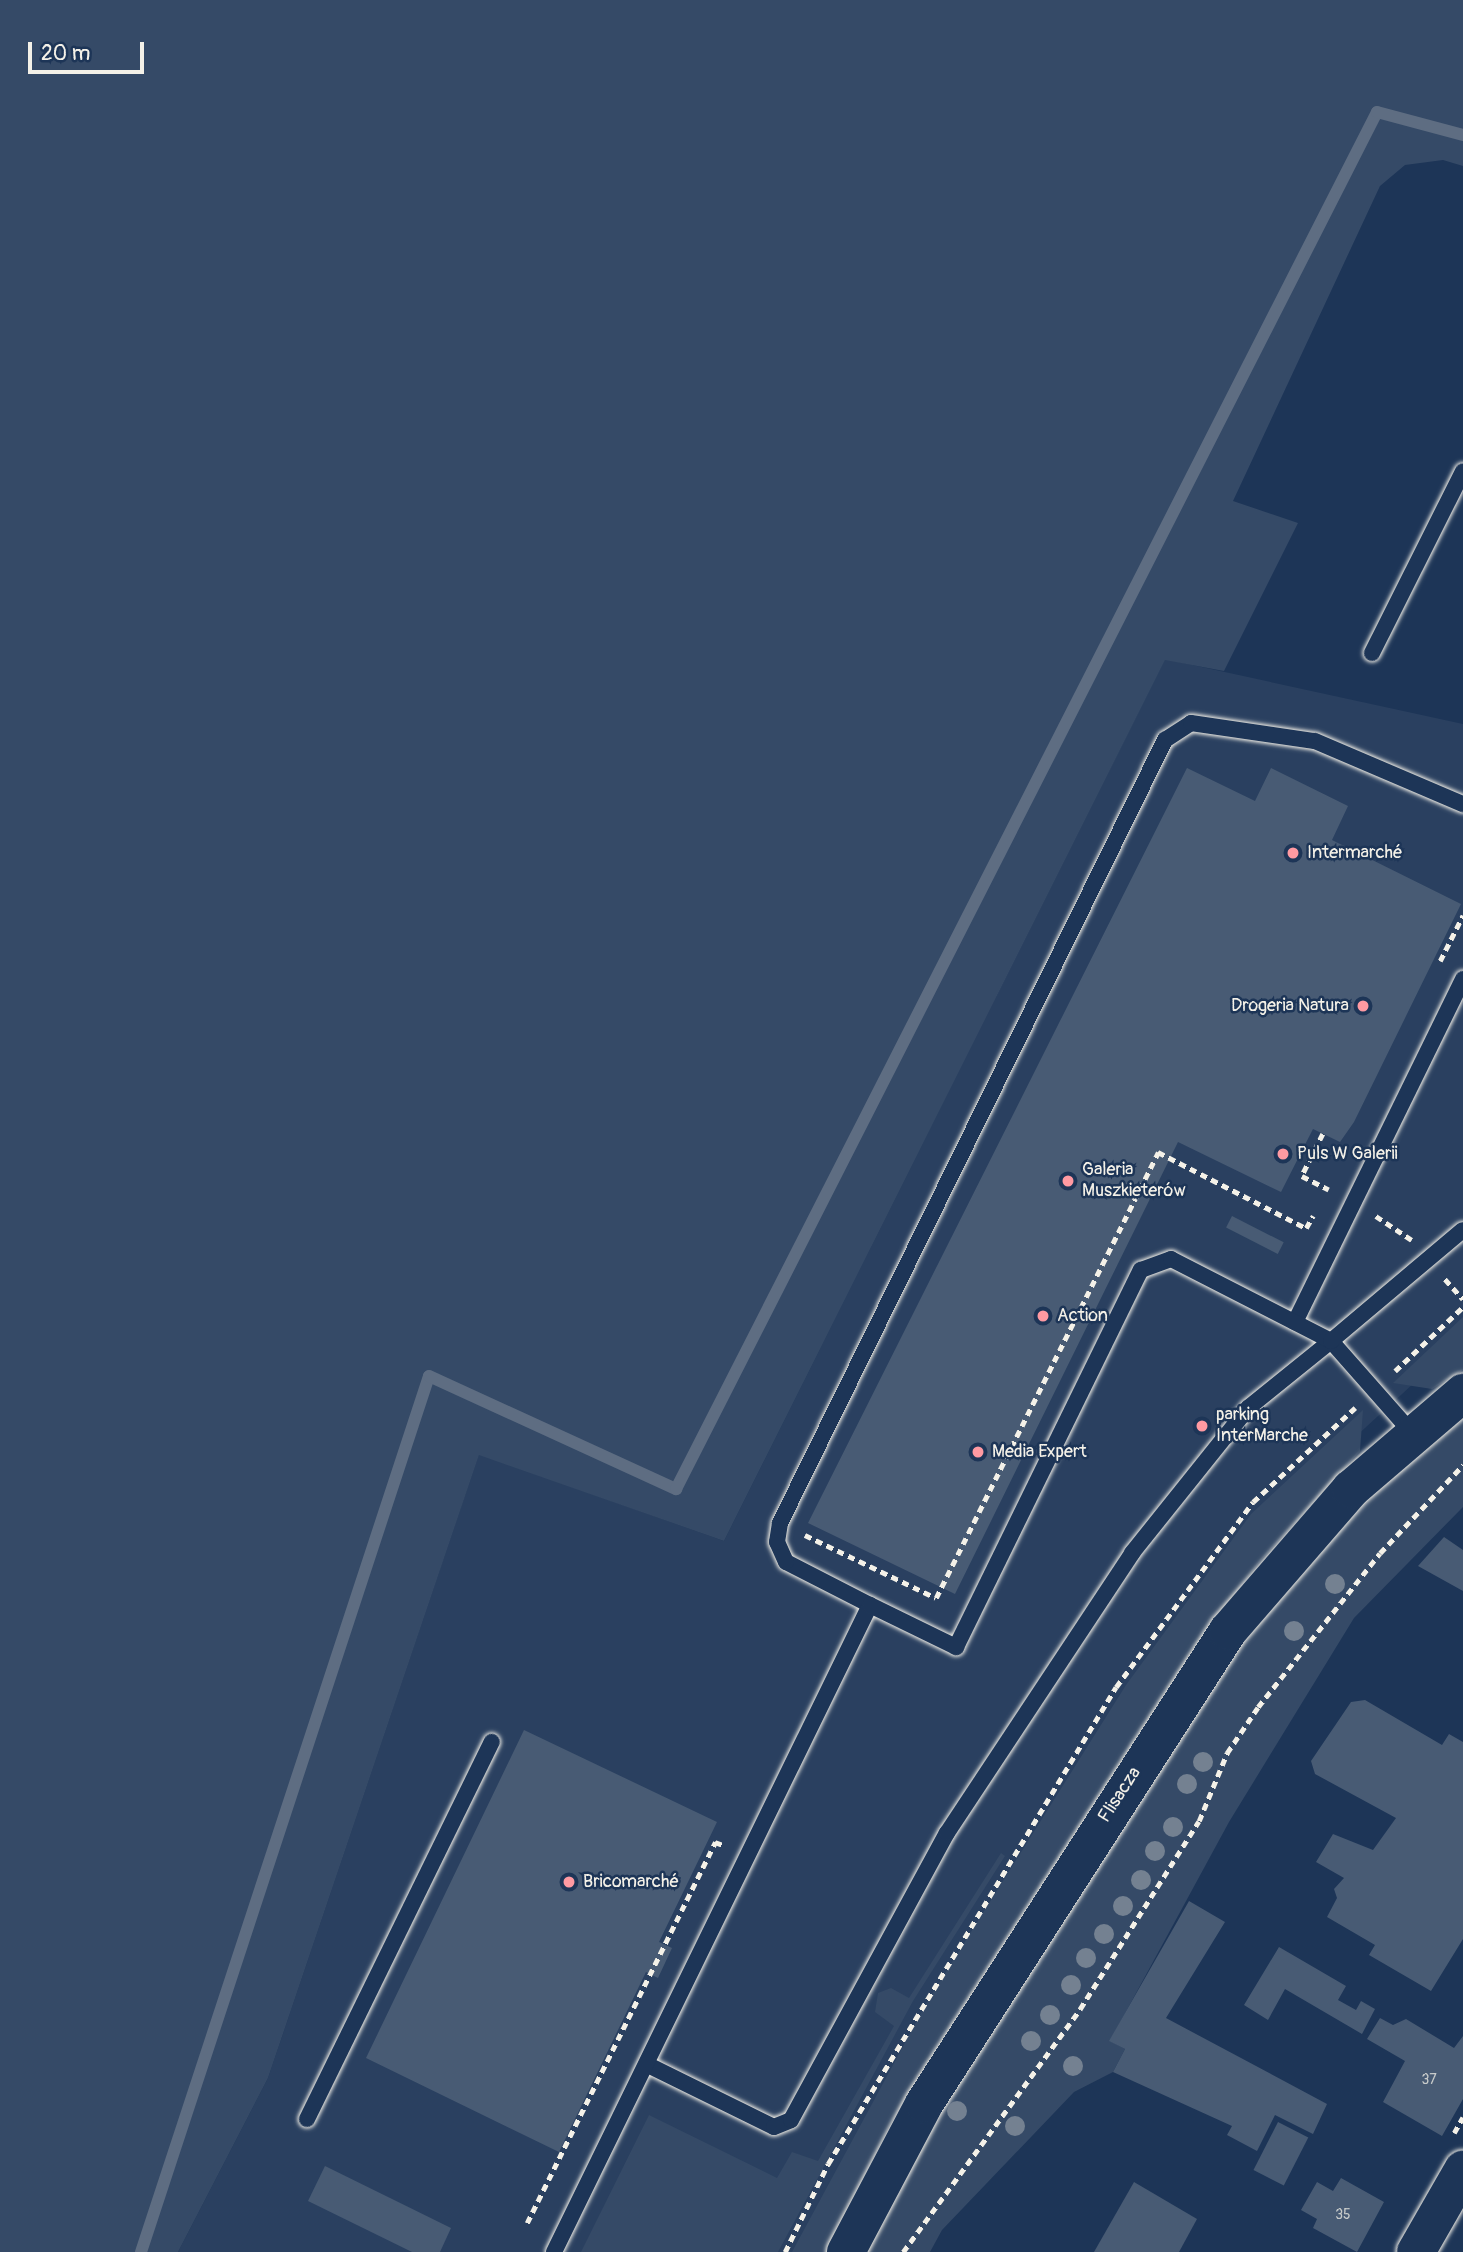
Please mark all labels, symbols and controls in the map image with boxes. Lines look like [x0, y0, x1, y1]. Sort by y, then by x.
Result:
scale bar [32, 28, 147, 72]
text: 20 m [41, 40, 90, 67]
place label: Intermarché [1307, 842, 1403, 864]
marker: Intermarché [1285, 845, 1301, 861]
place label: Drogeria Natura [1231, 995, 1349, 1017]
marker: Drogeria Natura [1355, 998, 1371, 1014]
place label: Puls W Galerii [1297, 1143, 1398, 1165]
marker: Puls W Galerii [1275, 1146, 1291, 1162]
place label: Galeria Muszkieterów [1082, 1160, 1186, 1202]
marker: Galeria Muszkieterów [1060, 1173, 1076, 1189]
place label: Action [1057, 1305, 1108, 1327]
marker: Action [1035, 1308, 1051, 1324]
place label: parking InterMarche [1216, 1405, 1308, 1448]
marker: parking InterMarche [1194, 1418, 1210, 1434]
place label: Media Expert [992, 1441, 1087, 1463]
marker: Media Expert [970, 1444, 986, 1460]
street label: Flisacza [1094, 1763, 1146, 1827]
place label: Bricomarché [583, 1871, 679, 1893]
marker: Bricomarché [561, 1874, 577, 1890]
house number: 37 [1421, 2072, 1437, 2088]
house number: 35 [1335, 2207, 1351, 2223]

